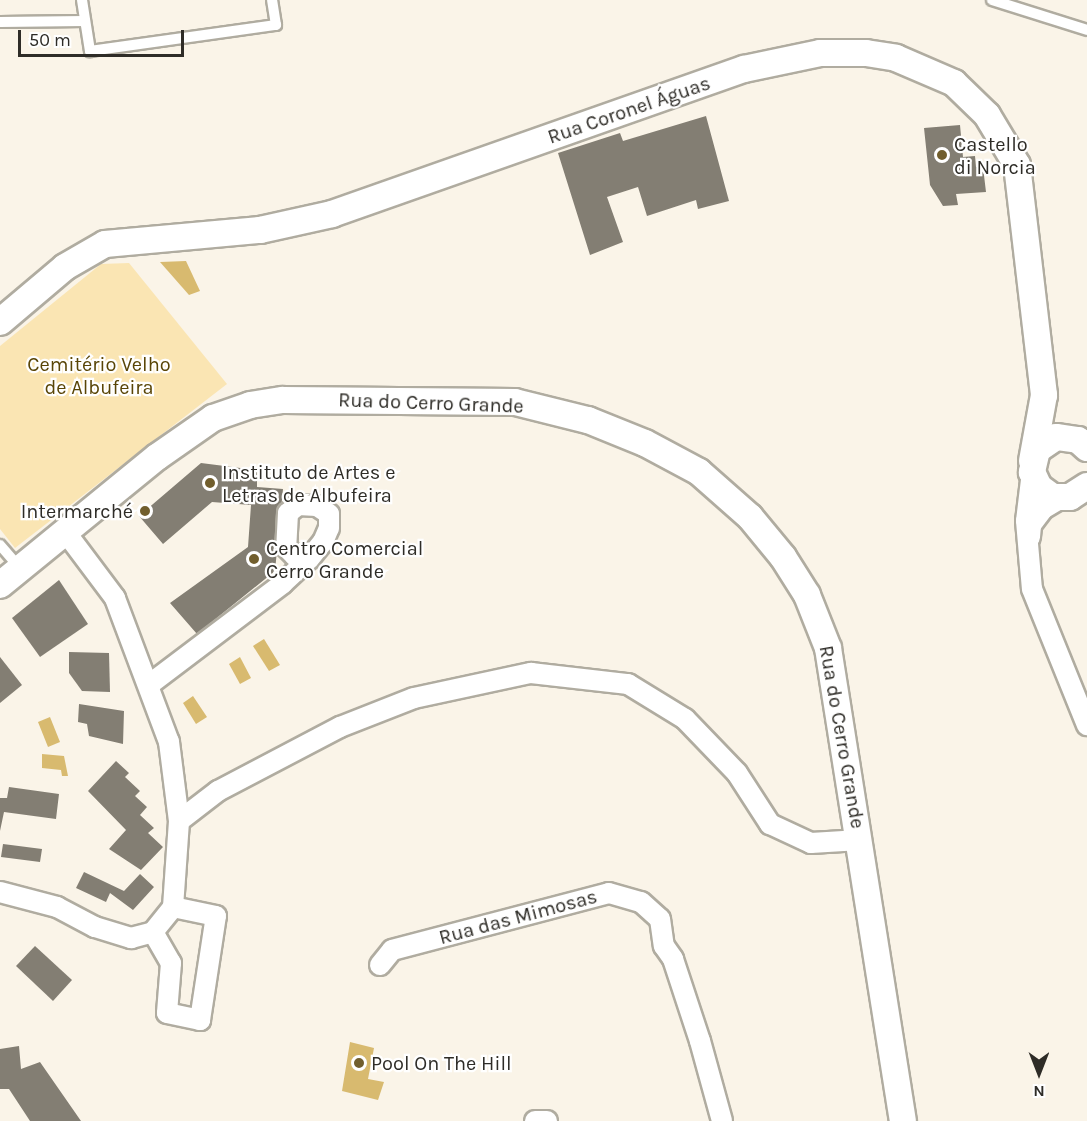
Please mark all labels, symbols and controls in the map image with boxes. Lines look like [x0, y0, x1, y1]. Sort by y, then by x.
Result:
scale bar [21, 18, 188, 56]
text: 50 m [29, 29, 71, 51]
street label: Rua Coronel Águas [544, 71, 714, 149]
place label: Castello di Norcia [954, 132, 1036, 179]
marker: Castello di Norcia [935, 148, 949, 162]
park label: Cemitério Velho de Albufeira [27, 352, 171, 399]
street label: Rua do Cerro Grande [338, 388, 524, 418]
place label: Instituto de Artes e Letras de Albufeira [222, 460, 395, 507]
marker: Instituto de Artes e Letras de Albufeira [203, 476, 217, 490]
place label: Intermarché [21, 499, 133, 523]
marker: Intermarché [138, 504, 152, 518]
place label: Centro Comercial Cerro Grande [266, 536, 423, 583]
marker: Centro Comercial Cerro Grande [247, 552, 261, 566]
street label: Rua do Cerro Grande [814, 644, 870, 830]
street label: Rua das Mimosas [436, 884, 600, 950]
north arrow [1009, 1043, 1069, 1103]
place label: Pool On The Hill [371, 1051, 512, 1075]
marker: Pool On The Hill [352, 1056, 366, 1070]
text: N [1033, 1082, 1045, 1101]

